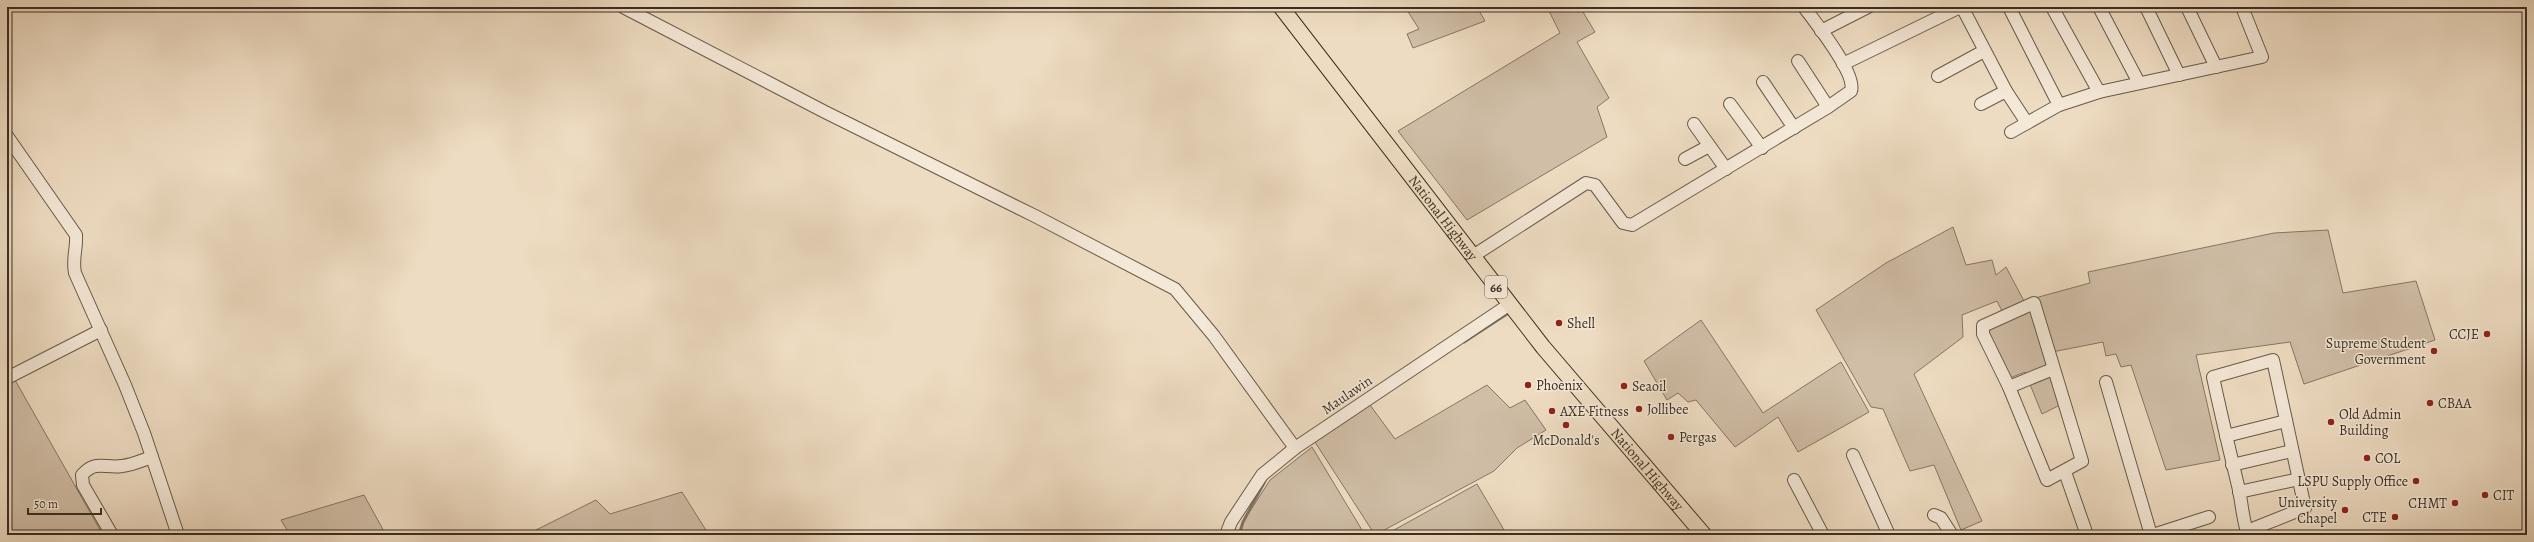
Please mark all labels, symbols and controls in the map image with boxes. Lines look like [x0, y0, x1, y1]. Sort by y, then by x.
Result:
street label: National Highway [1404, 171, 1483, 265]
road number: 66 [1485, 276, 1507, 298]
place label: Shell [1567, 314, 1595, 333]
marker: Shell [1554, 318, 1564, 328]
place label: CCJE [2449, 325, 2479, 344]
marker: CCJE [2482, 329, 2492, 339]
place label: Supreme Student Government [2326, 334, 2426, 369]
marker: Supreme Student Government [2429, 346, 2439, 356]
street label: Maulawin [1318, 371, 1376, 419]
place label: Phoenix [1536, 376, 1583, 395]
place label: Seaoil [1632, 377, 1667, 396]
marker: Phoenix [1523, 380, 1533, 390]
marker: Seaoil [1619, 381, 1629, 391]
place label: CBAA [2438, 394, 2472, 413]
marker: CBAA [2425, 398, 2435, 408]
place label: Jollibee [1647, 400, 1688, 419]
place label: AXE Fitness [1559, 402, 1629, 421]
marker: Jollibee [1634, 404, 1644, 414]
place label: Old Admin Building [2339, 405, 2401, 440]
marker: AXE Fitness [1547, 406, 1557, 416]
marker: Old Admin Building [2326, 417, 2336, 427]
marker: McDonald's [1561, 420, 1571, 430]
street label: National Highway [1607, 424, 1689, 515]
place label: Pergas [1679, 428, 1717, 447]
place label: McDonald's [1532, 431, 1600, 450]
marker: Pergas [1666, 432, 1676, 442]
place label: COL [2375, 449, 2401, 468]
marker: COL [2362, 453, 2372, 463]
place label: LSPU Supply Office [2297, 472, 2408, 491]
marker: LSPU Supply Office [2411, 476, 2421, 486]
place label: CIT [2493, 486, 2515, 505]
scale bar [28, 490, 101, 516]
marker: CIT [2480, 490, 2490, 500]
place label: University Chapel [2278, 493, 2338, 528]
place label: CHMT [2408, 494, 2447, 513]
text: 50 m [34, 496, 58, 512]
marker: CHMT [2450, 498, 2460, 508]
marker: University Chapel [2340, 505, 2350, 515]
place label: CTE [2362, 508, 2387, 527]
marker: CTE [2390, 512, 2400, 522]

